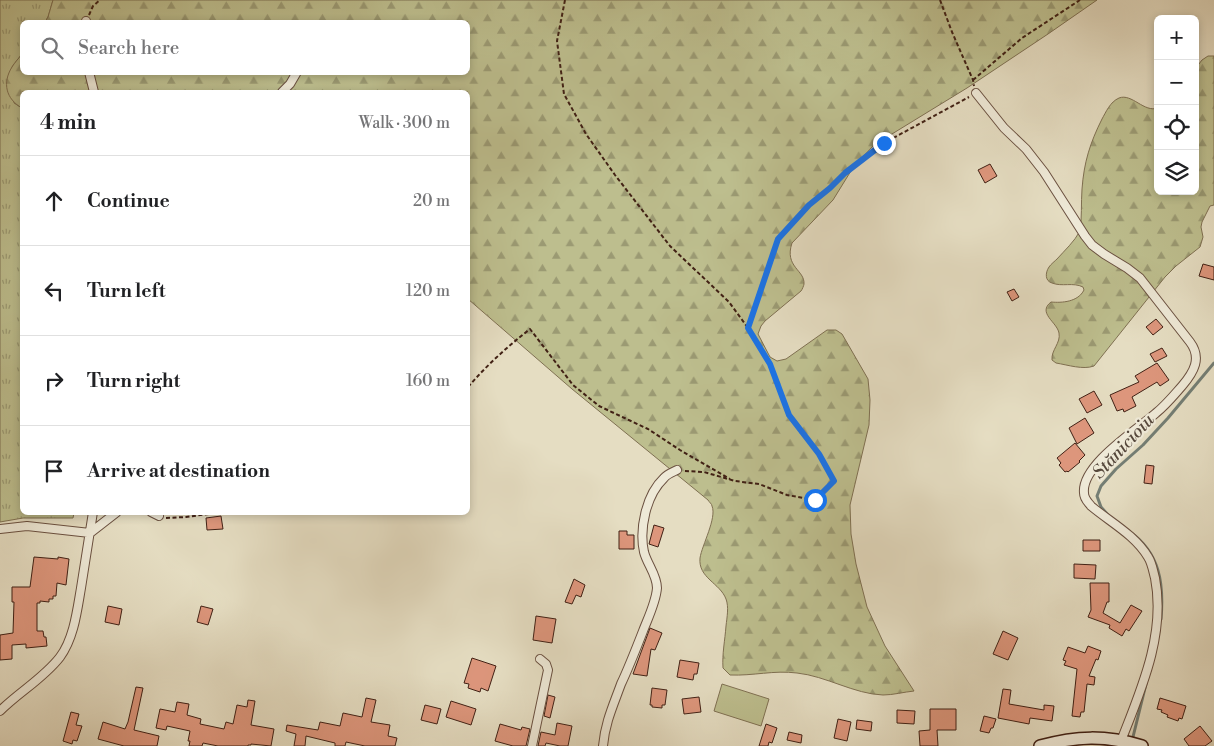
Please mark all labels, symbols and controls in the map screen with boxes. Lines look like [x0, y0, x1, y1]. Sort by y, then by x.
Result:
map controls [1154, 15, 1199, 195]
button: + [1154, 15, 1199, 60]
search box [20, 20, 470, 75]
icon: search [38, 34, 66, 62]
text: Search here [78, 36, 179, 60]
button: − [1154, 60, 1199, 105]
button: locate [1154, 105, 1199, 150]
text: 4 min [40, 110, 96, 136]
text: Walk · 300 m [359, 113, 450, 133]
route end [873, 132, 896, 155]
button: layers [1154, 150, 1199, 195]
icon: ahead [40, 187, 68, 215]
text: Continue [87, 189, 170, 213]
text: 20 m [413, 191, 450, 211]
icon: left [40, 277, 68, 305]
text: Turn left [87, 279, 166, 303]
text: 120 m [406, 281, 450, 301]
icon: right [40, 367, 68, 395]
text: Turn right [87, 369, 180, 393]
text: 160 m [406, 371, 450, 391]
water label: Stănicioiu [1087, 408, 1160, 484]
icon: arrive [40, 457, 68, 485]
text: Arrive at destination [87, 459, 270, 483]
route start [804, 489, 827, 512]

